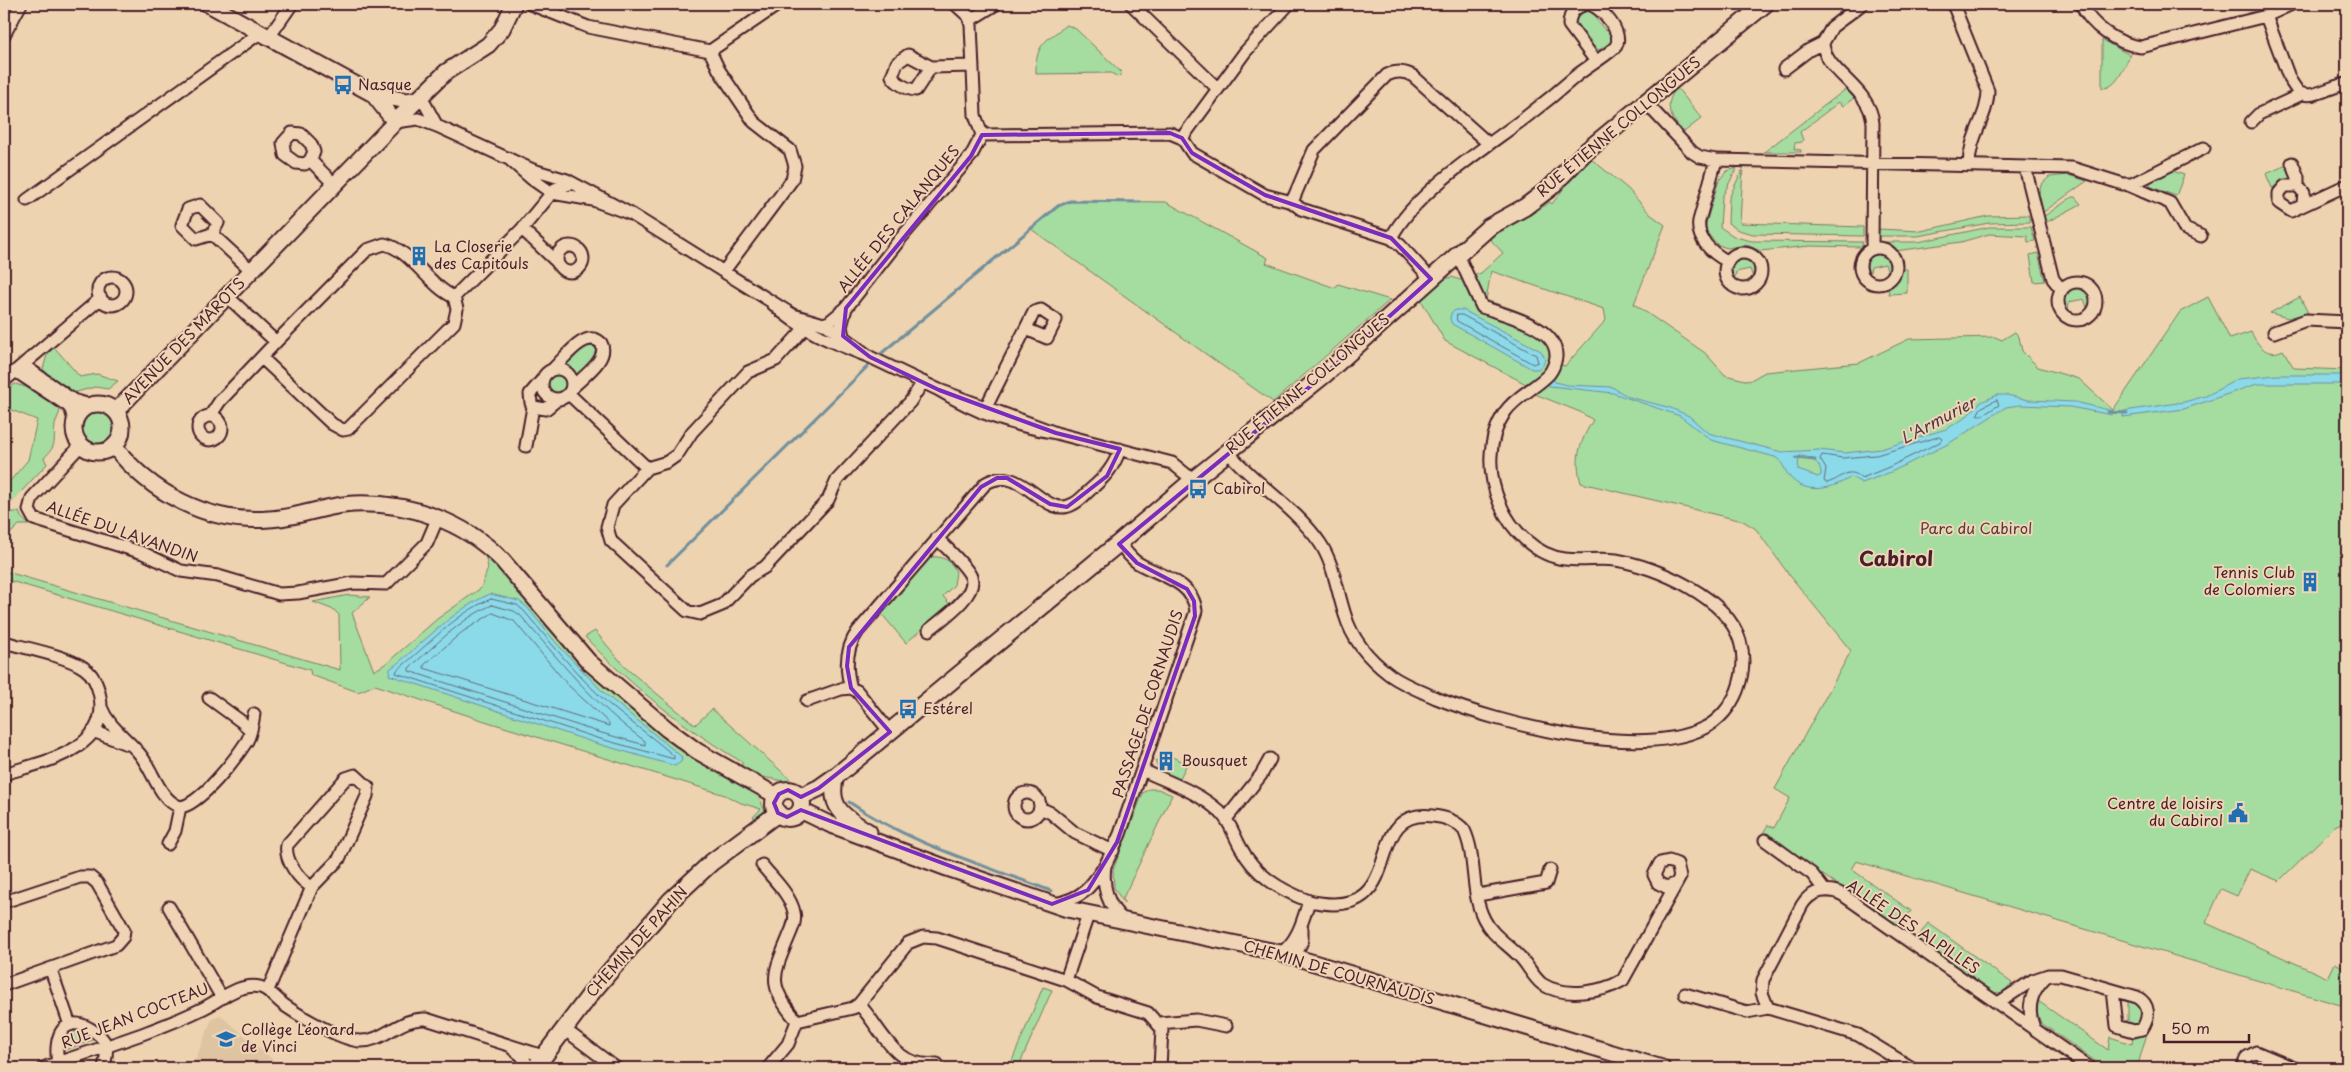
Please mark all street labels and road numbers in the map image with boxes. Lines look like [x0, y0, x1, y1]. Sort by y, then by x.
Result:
street label: RUE ÉTIENNE COLLONGUES [1531, 50, 1705, 202]
street label: ALLÉE DES CALANQUES [831, 139, 965, 297]
street label: AVENUE DES MAROTS [116, 272, 250, 408]
street label: RUE ÉTIENNE COLLONGUES [1220, 307, 1394, 459]
street label: ALLÉE DU LAVANDIN [44, 494, 201, 567]
street label: PASSAGE DE CORNAUDIS [1105, 607, 1188, 800]
street label: ALLÉE DES ALPILLES [1843, 872, 1985, 979]
street label: CHEMIN DE PAHIN [580, 880, 692, 1002]
street label: CHEMIN DE COURNAUDIS [1241, 933, 1438, 1010]
street label: RUE JEAN COCTEAU [57, 976, 212, 1053]

